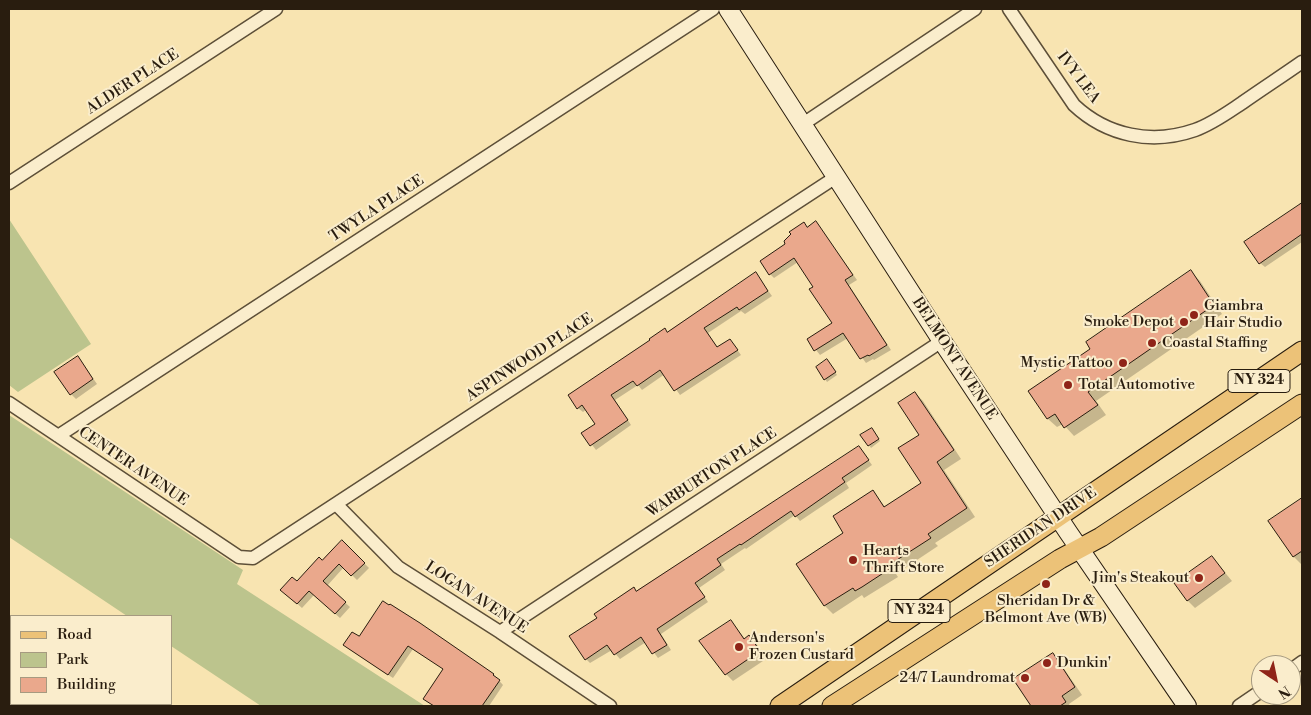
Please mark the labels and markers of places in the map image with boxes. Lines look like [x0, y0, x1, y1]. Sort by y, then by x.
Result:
place label: Giambra Hair Studio [1204, 297, 1282, 332]
marker: Giambra Hair Studio [1188, 309, 1200, 321]
place label: Smoke Depot [1084, 313, 1174, 331]
marker: Smoke Depot [1178, 316, 1190, 328]
place label: Coastal Staffing [1162, 334, 1268, 352]
marker: Coastal Staffing [1146, 337, 1158, 349]
place label: Mystic Tattoo [1020, 354, 1113, 372]
marker: Mystic Tattoo [1117, 357, 1129, 369]
place label: Total Automotive [1078, 376, 1195, 394]
marker: Total Automotive [1062, 379, 1074, 391]
place label: Hearts Thrift Store [863, 542, 944, 577]
marker: Hearts Thrift Store [847, 554, 859, 566]
place label: Jim's Steakout [1092, 569, 1189, 587]
marker: Jim's Steakout [1193, 572, 1205, 584]
marker: Sheridan Dr & Belmont Ave (WB) [1040, 578, 1052, 590]
place label: Sheridan Dr & Belmont Ave (WB) [985, 592, 1107, 627]
place label: Anderson's Frozen Custard [749, 629, 854, 664]
marker: Anderson's Frozen Custard [733, 641, 745, 653]
place label: Dunkin' [1057, 654, 1111, 672]
marker: Dunkin' [1041, 657, 1053, 669]
place label: 24/7 Laundromat [900, 669, 1015, 687]
marker: 24/7 Laundromat [1019, 672, 1031, 684]

